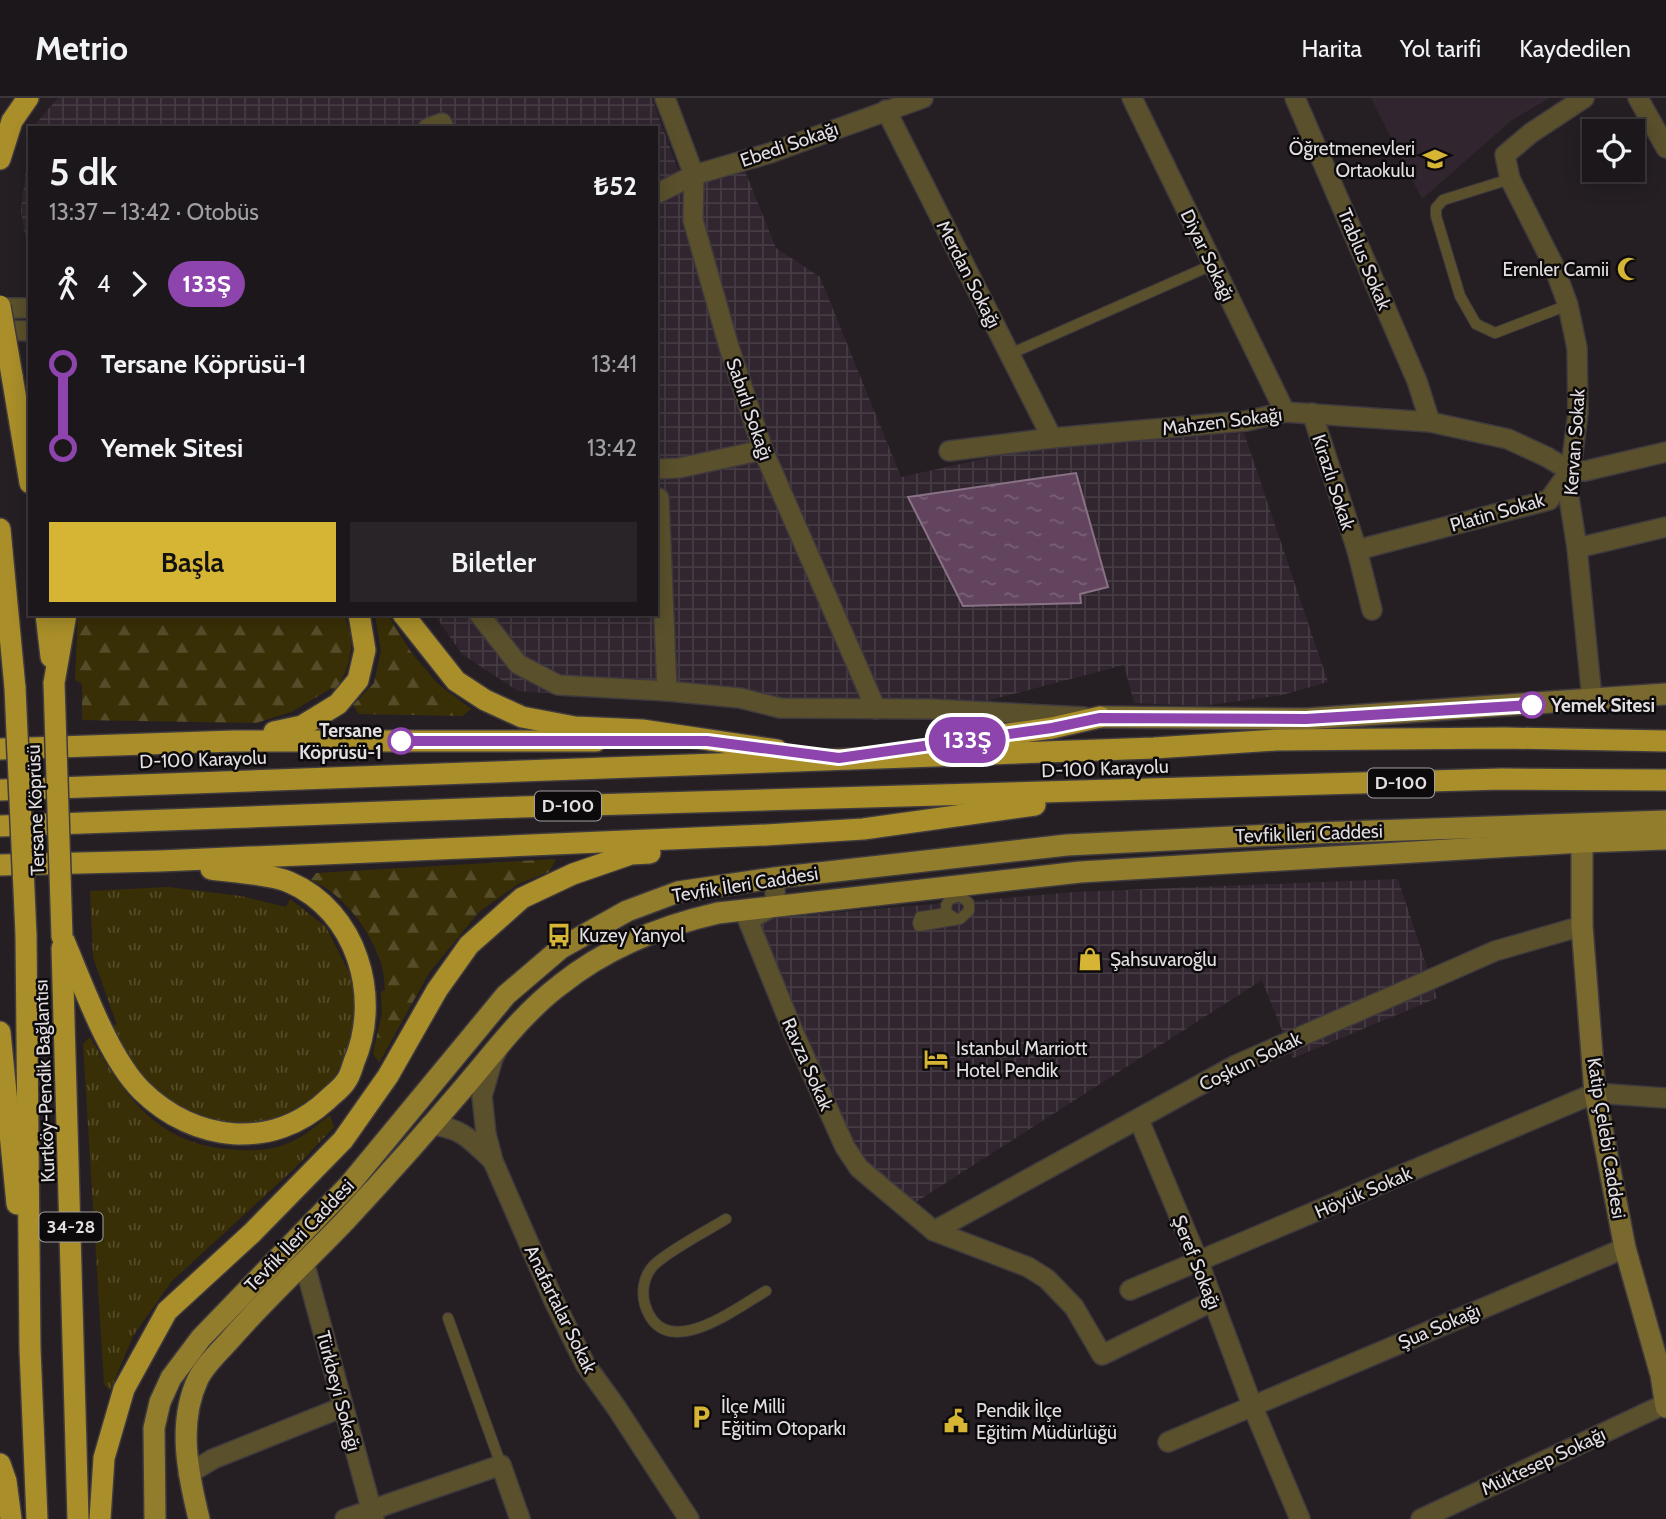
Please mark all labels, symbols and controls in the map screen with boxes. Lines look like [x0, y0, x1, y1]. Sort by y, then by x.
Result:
text: Metrio [35, 28, 128, 68]
text: Harita [1302, 34, 1362, 63]
text: Yol tarifi [1400, 34, 1481, 63]
text: Kaydedilen [1519, 34, 1631, 63]
street label: Ebedi Sokağı [737, 117, 841, 172]
map controls [1582, 119, 1645, 182]
button: locate [1582, 119, 1645, 182]
place label: Öğretmenevleri Ortaokulu [1289, 137, 1415, 182]
school or university icon: Öğretmenevleri Ortaokulu [1421, 145, 1449, 173]
text: 5 dk [49, 148, 117, 195]
text: ₺52 [594, 170, 637, 202]
text: 13:37 – 13:42 · Otobüs [49, 198, 259, 226]
street label: Trablus Sokak [1333, 205, 1396, 314]
street label: Diyar Sokağı [1175, 206, 1240, 305]
street label: Merdan Sokağı [932, 217, 1006, 332]
mosque icon: Erenler Camii [1615, 255, 1643, 283]
place label: Erenler Camii [1503, 258, 1609, 281]
icon: walk [49, 265, 87, 303]
icon: forward [120, 265, 158, 303]
text: 133Ş [182, 269, 231, 298]
text: 4 [97, 270, 110, 298]
text: Tersane Köprüsü-1 [101, 348, 307, 380]
text: 13:41 [591, 350, 637, 378]
street label: Sabırlı Sokağı [721, 355, 778, 463]
street label: Kervan Sokak [1559, 388, 1590, 496]
street label: Mahzen Sokağı [1161, 403, 1283, 440]
street label: Kirazlı Sokak [1307, 431, 1360, 533]
text: Yemek Sitesi [101, 432, 243, 464]
text: 13:42 [587, 434, 637, 462]
street label: Platin Sokak [1447, 488, 1547, 537]
button: Başla [49, 522, 336, 602]
button: Biletler [350, 522, 637, 602]
marker: Yemek Sitesi [1519, 692, 1545, 718]
place label: Yemek Sitesi [1550, 694, 1655, 717]
line badge: 133Ş [918, 717, 1016, 763]
place label: Tersane Köprüsü-1 [299, 719, 382, 764]
text: 133Ş [943, 725, 991, 754]
marker: Tersane Köprüsü-1 [388, 728, 414, 754]
street label: Tersane Köprüsü [22, 744, 49, 876]
street label: D-100 Karayolu [139, 746, 267, 773]
street label: D-100 Karayolu [1041, 755, 1169, 782]
road number: D-100 [1368, 768, 1434, 798]
road number: D-100 [535, 792, 601, 820]
street label: Tevfik İleri Caddesi [1235, 819, 1383, 848]
street label: Tevfik İleri Caddesi [670, 862, 820, 907]
bus stop icon: Kuzey Yanyol [545, 921, 573, 949]
place label: Kuzey Yanyol [579, 924, 685, 947]
shop icon: Şahsuvaroğlu [1076, 945, 1104, 973]
place label: Şahsuvaroğlu [1110, 948, 1217, 971]
street label: Kurtköy-Pendik Bağlantısı [29, 979, 60, 1183]
street label: Ravza Sokak [777, 1014, 838, 1115]
street label: Coşkun Sokak [1195, 1027, 1305, 1096]
place label: Istanbul Marriott Hotel Pendik [956, 1037, 1088, 1082]
hotel icon: Istanbul Marriott Hotel Pendik [922, 1045, 950, 1073]
street label: Katip Çelebi Caddesi [1582, 1056, 1631, 1220]
street label: Höyük Sokak [1311, 1161, 1416, 1223]
street label: Tevfik İleri Caddesi [240, 1174, 359, 1296]
road number: 34-28 [40, 1212, 102, 1242]
street label: Şeref Sokağı [1167, 1212, 1226, 1313]
street label: Anafartalar Sokak [520, 1241, 602, 1377]
street label: Şua Sokağı [1395, 1299, 1484, 1354]
street label: Türkbeyi Sokağı [311, 1328, 366, 1454]
place label: İlçe Milli Eğitim Otoparkı [721, 1395, 846, 1440]
place label: Pendik İlçe Eğitim Müdürlüğü [976, 1399, 1117, 1444]
parking icon: İlçe Milli Eğitim Otoparkı [687, 1403, 715, 1431]
public building icon: Pendik İlçe Eğitim Müdürlüğü [942, 1407, 970, 1435]
street label: Müktesep Sokağı [1477, 1423, 1609, 1500]

